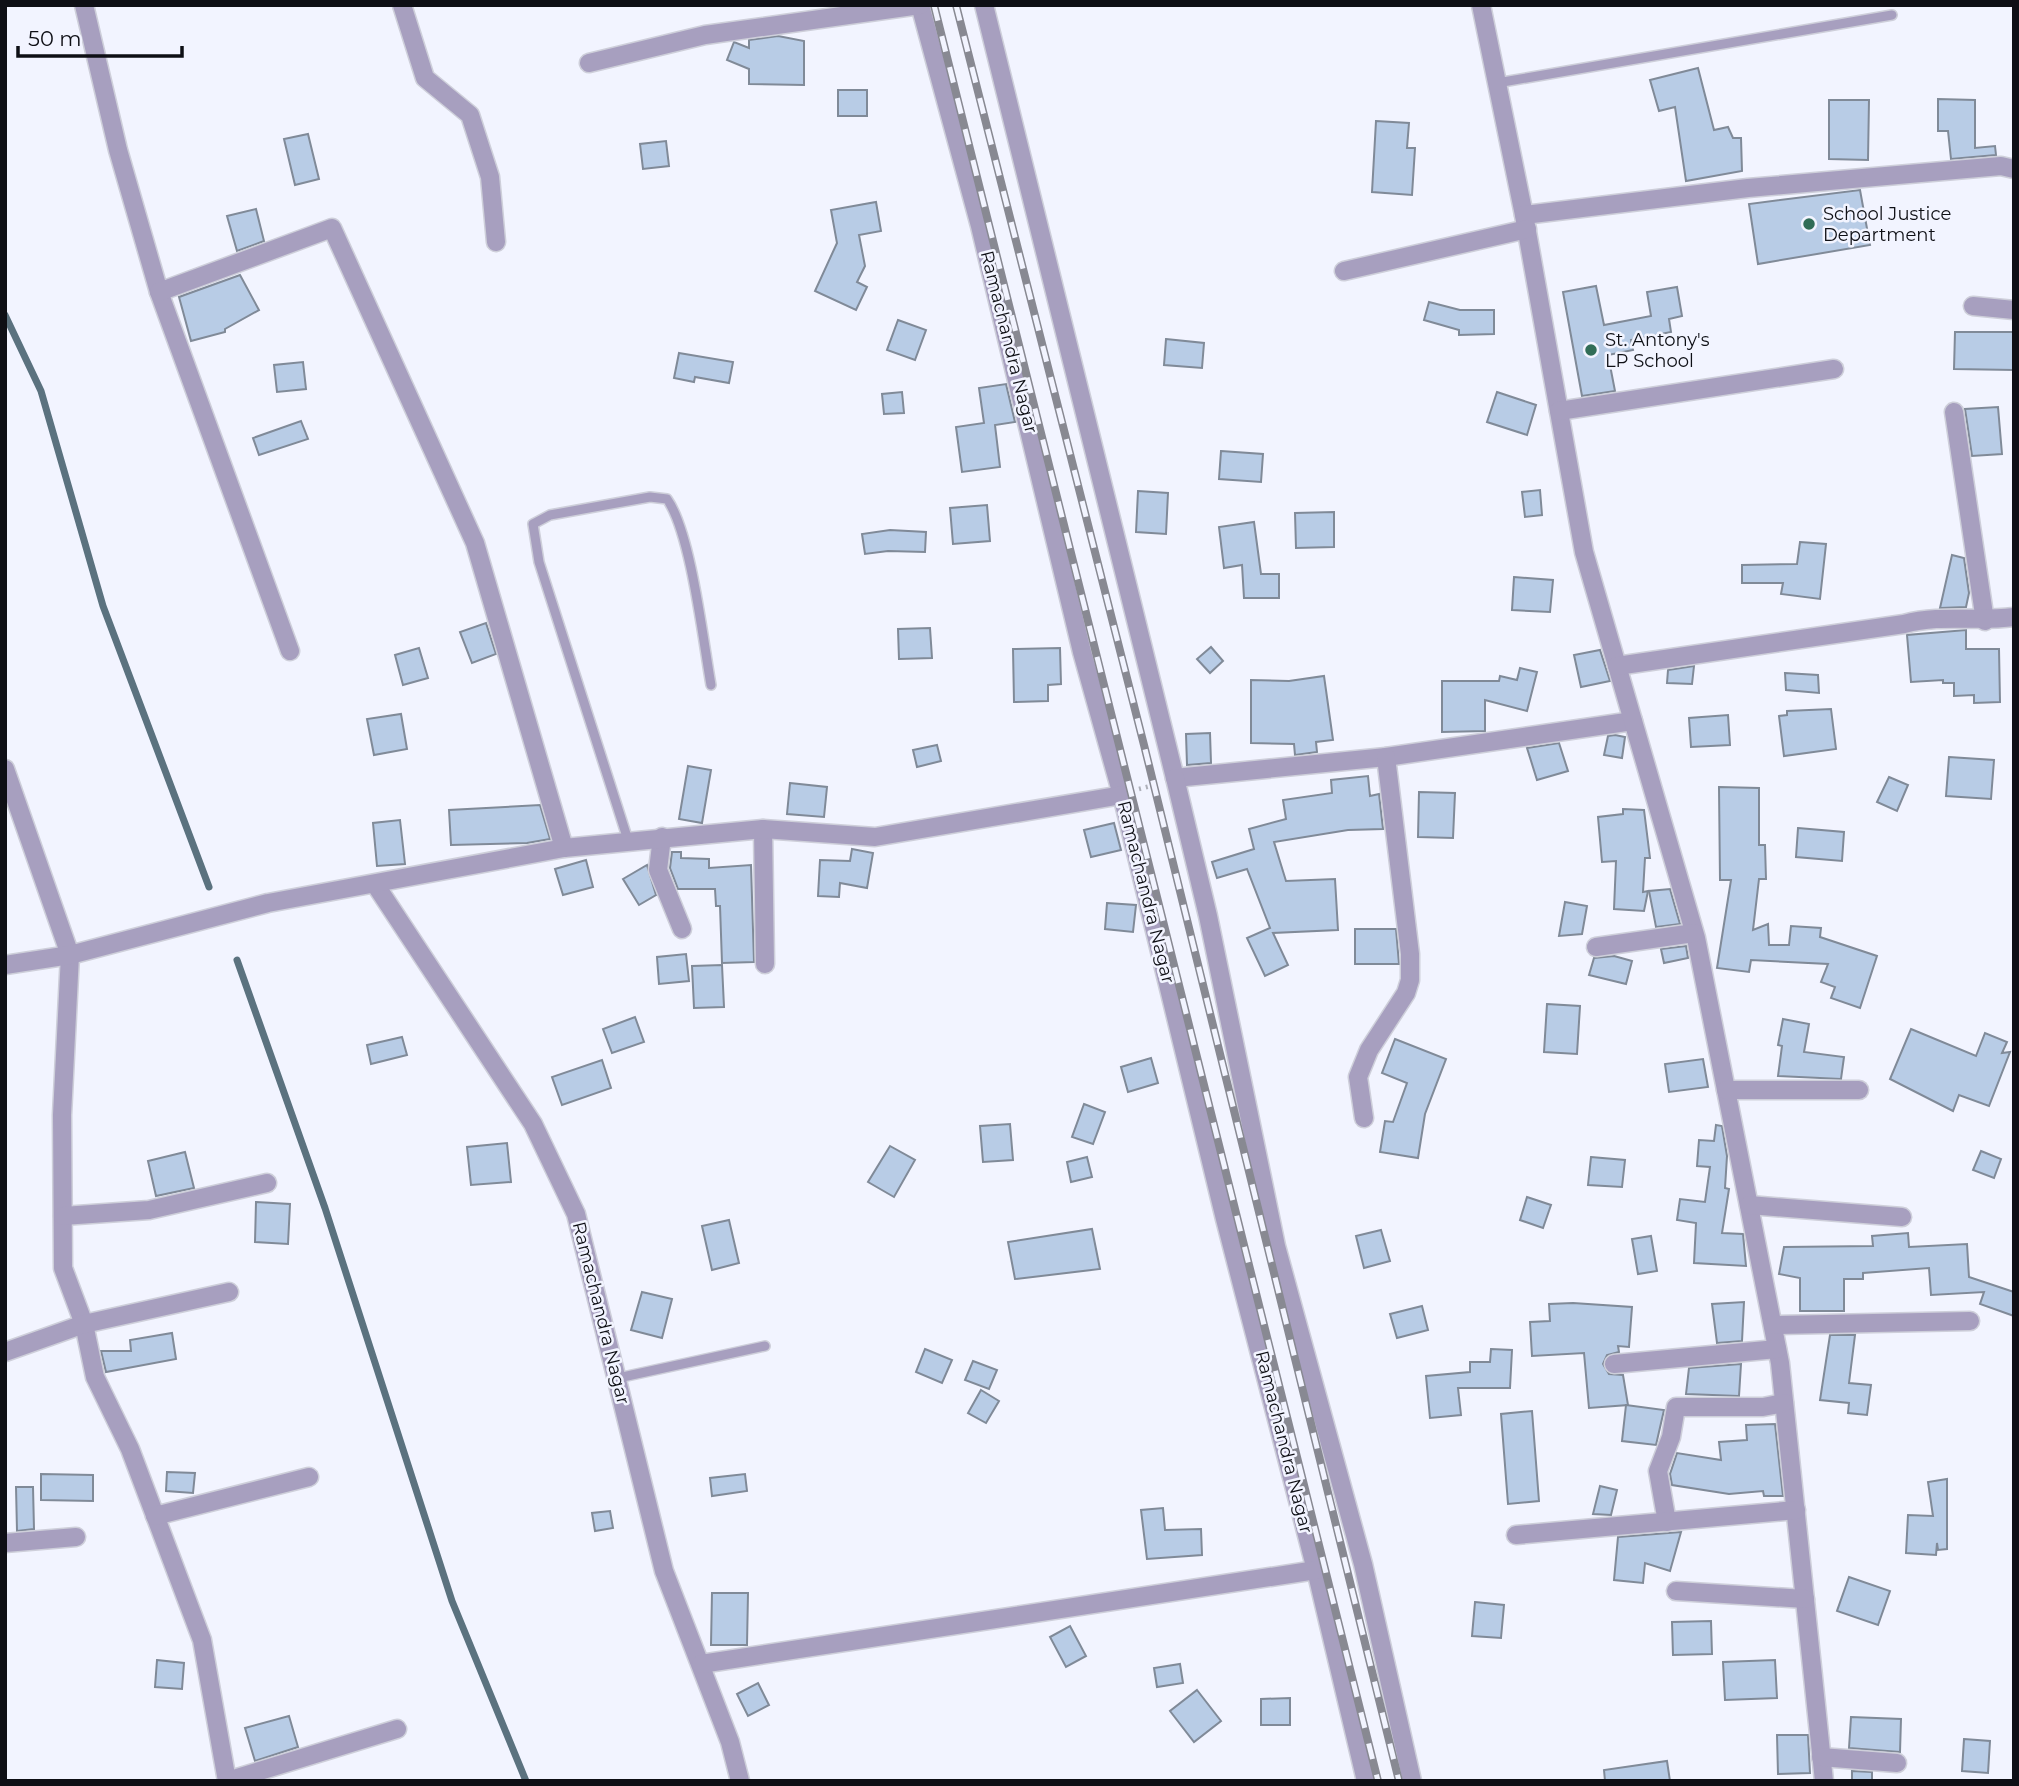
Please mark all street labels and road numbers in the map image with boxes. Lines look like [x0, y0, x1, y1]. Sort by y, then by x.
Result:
street label: Ramachandra Nagar [976, 248, 1042, 436]
street label: Ramachandra Nagar [1113, 798, 1179, 986]
street label: Ramachandra Nagar [568, 1219, 634, 1407]
street label: Ramachandra Nagar [1251, 1348, 1317, 1536]

